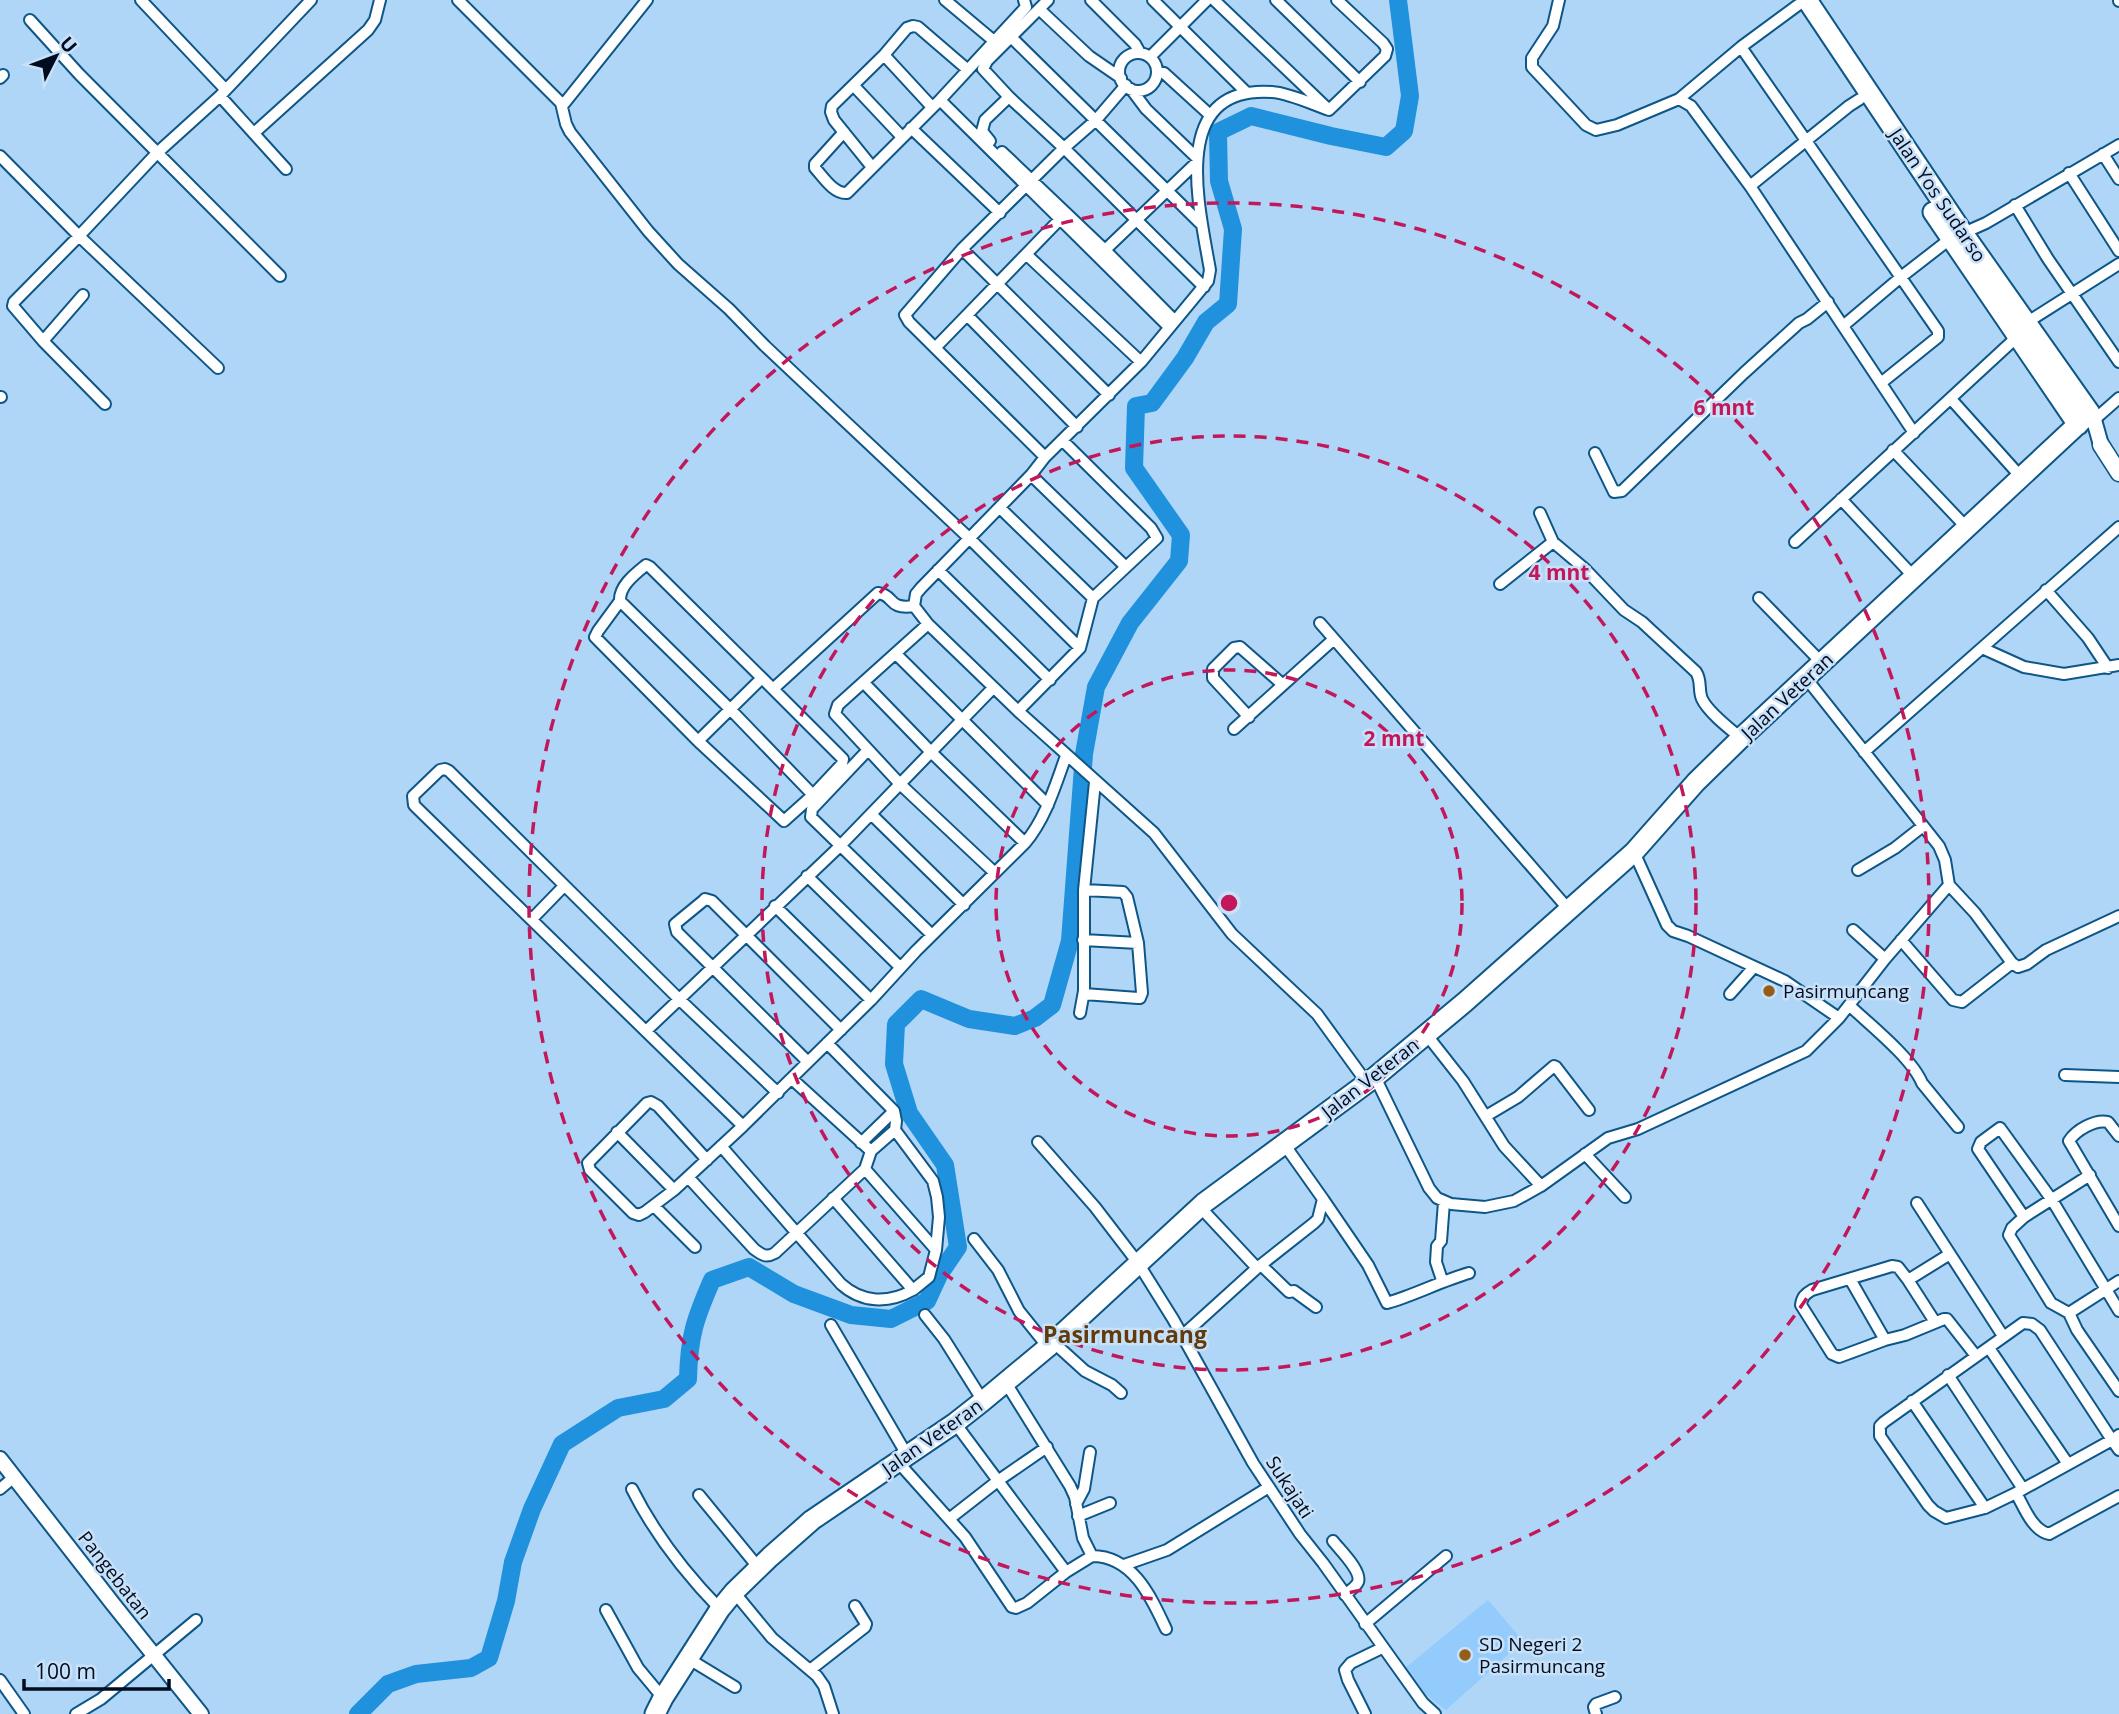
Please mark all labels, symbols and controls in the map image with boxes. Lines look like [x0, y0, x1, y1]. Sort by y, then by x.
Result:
north arrow [21, 21, 91, 91]
text: U [54, 31, 83, 59]
street label: Jalan Yos Sudarso [1882, 121, 1992, 267]
text: 6 mnt [1693, 393, 1755, 421]
text: 4 mnt [1528, 558, 1590, 586]
street label: Jalan Veteran [1734, 647, 1839, 747]
text: 2 mnt [1363, 724, 1425, 752]
centre of rings [1217, 891, 1241, 915]
place label: Pasirmuncang [1783, 978, 1909, 1004]
marker: Pasirmuncang [1761, 983, 1777, 999]
street label: Jalan Veteran [1314, 1032, 1424, 1125]
district label: Pasirmuncang [1043, 1318, 1207, 1350]
street label: Jalan Veteran [875, 1393, 987, 1482]
street label: Sukajati [1260, 1451, 1320, 1523]
street label: Pangebatan [72, 1525, 158, 1625]
place label: SD Negeri 2 Pasirmuncang [1479, 1631, 1605, 1679]
marker: SD Negeri 2 Pasirmuncang [1457, 1647, 1473, 1663]
scale bar [24, 1648, 170, 1692]
text: 100 m [35, 1657, 96, 1685]

